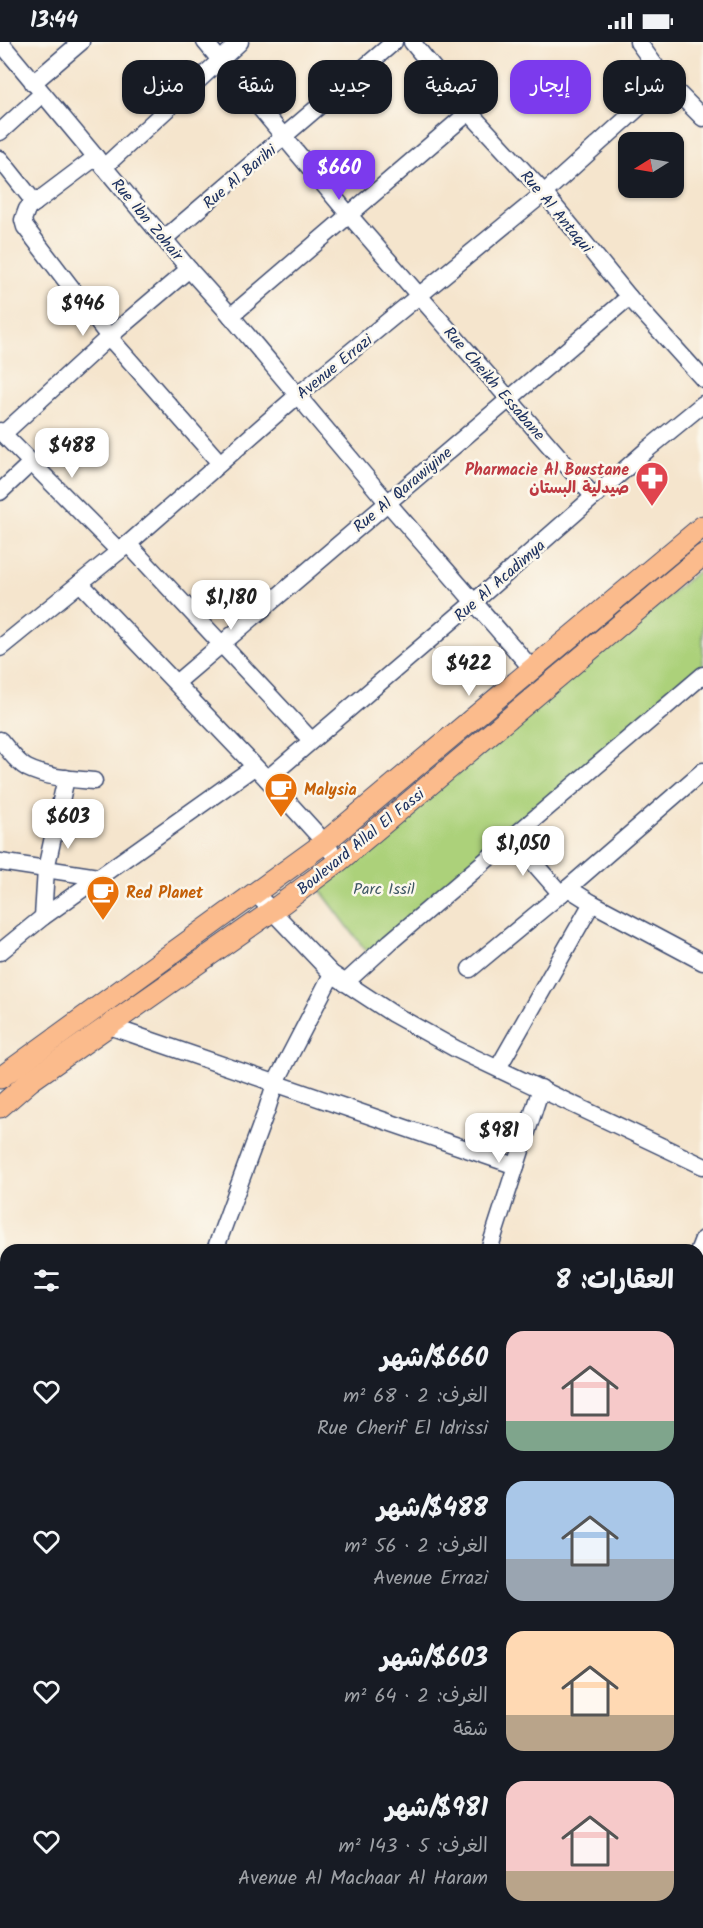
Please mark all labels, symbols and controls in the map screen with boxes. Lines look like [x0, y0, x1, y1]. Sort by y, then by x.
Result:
text: 13:44 [30, 4, 78, 39]
chip: منزل [122, 60, 205, 114]
chip: شقة [217, 60, 296, 114]
chip: جديد [308, 60, 392, 114]
chip: تصفية [404, 60, 498, 114]
chip: إيجار [510, 60, 591, 114]
chip: شراء [603, 60, 686, 114]
north arrow [618, 132, 684, 198]
map controls [618, 132, 684, 198]
street label: Rue Al Barihi [197, 138, 283, 216]
pin: $660 [303, 150, 375, 201]
text: $660 [317, 153, 361, 185]
street label: Rue Al Antaqui [514, 165, 599, 260]
street label: Rue Ibn Zohair [105, 173, 190, 268]
pin: $946 [47, 286, 119, 337]
text: $946 [61, 289, 105, 321]
street label: Rue Cheikh Essabane [437, 321, 551, 447]
street label: Avenue Errazi [291, 328, 379, 406]
pin: $488 [36, 428, 108, 479]
text: $488 [49, 431, 95, 463]
street label: Rue Al Qarawiyine [348, 441, 458, 539]
place label: Pharmacie Al Boustane صيدلية البستان [465, 458, 629, 501]
pharmacy icon: Pharmacie Al Boustane صيدلية البستان [634, 460, 670, 507]
street label: Rue Al Acadimya [449, 534, 551, 628]
pin: $1,180 [182, 580, 280, 631]
text: $1,180 [205, 583, 257, 615]
pin: $422 [433, 646, 505, 697]
text: $422 [446, 649, 492, 681]
cafe icon: Malysia [263, 771, 299, 818]
place label: Malysia [304, 778, 357, 803]
street label: Boulevard Allal El Fassi [291, 782, 431, 902]
pin: $603 [32, 799, 104, 850]
text: $603 [46, 802, 90, 834]
pin: $1,050 [474, 826, 572, 877]
text: $1,050 [496, 829, 550, 861]
cafe icon: Red Planet [85, 874, 121, 921]
park label: Parc Issil [353, 877, 415, 902]
place label: Red Planet [126, 881, 204, 906]
pin: $981 [463, 1113, 535, 1164]
text: $981 [479, 1116, 519, 1148]
text: العقارات: 8 [555, 1260, 674, 1302]
icon: filters [30, 1264, 63, 1297]
text: $660/شهر [381, 1338, 488, 1380]
icon: home [554, 1355, 626, 1427]
icon: heart [30, 1375, 63, 1408]
text: الغرف: 2 · 68 m² [343, 1381, 488, 1413]
text: Rue Cherif El Idrissi [317, 1413, 488, 1445]
text: $488/شهر [377, 1488, 488, 1530]
icon: home [554, 1505, 626, 1577]
icon: heart [30, 1525, 63, 1558]
text: الغرف: 2 · 56 m² [345, 1531, 488, 1563]
text: Avenue Errazi [373, 1563, 488, 1595]
text: $603/شهر [380, 1638, 488, 1680]
icon: home [554, 1655, 626, 1727]
icon: heart [30, 1675, 63, 1708]
text: الغرف: 2 · 64 m² [344, 1681, 488, 1713]
text: شقة [453, 1714, 488, 1746]
text: $981/شهر [386, 1788, 488, 1830]
icon: home [554, 1805, 626, 1877]
icon: heart [30, 1825, 63, 1858]
text: الغرف: 5 · 143 m² [339, 1831, 488, 1863]
text: Avenue Al Machaar Al Haram [238, 1863, 488, 1895]

